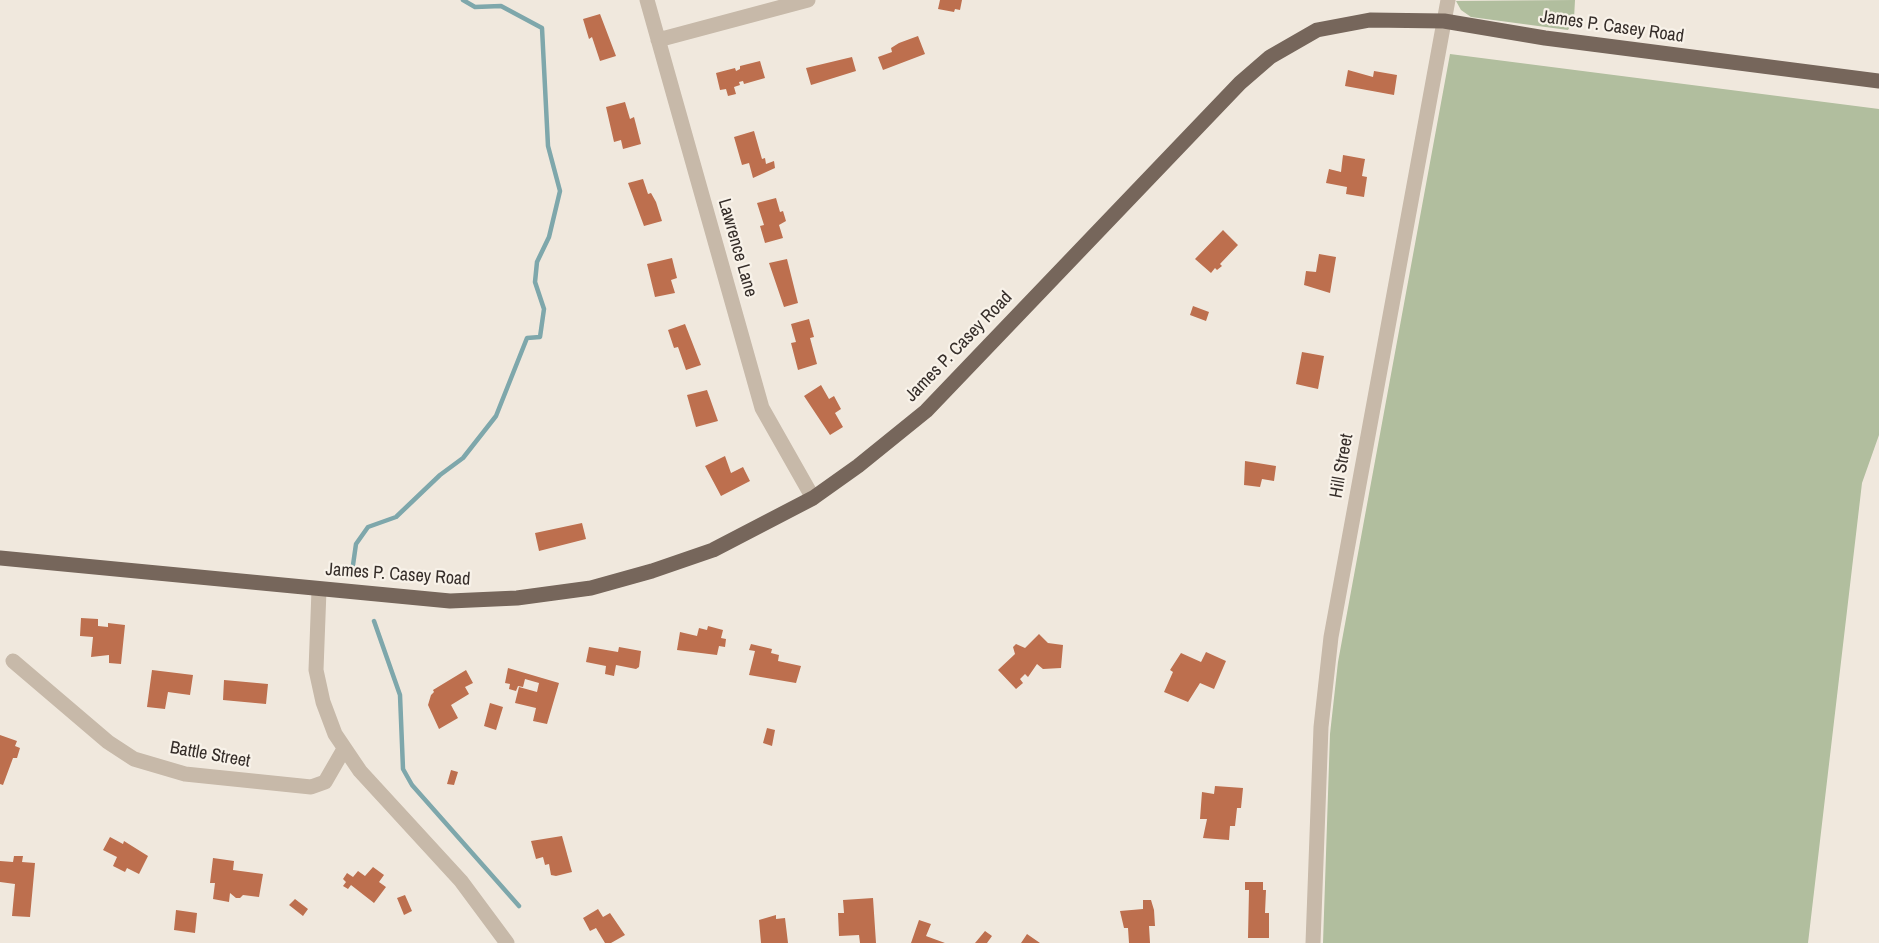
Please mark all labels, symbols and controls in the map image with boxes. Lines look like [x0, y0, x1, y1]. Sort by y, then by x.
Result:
street label: James P. Casey Road [1539, 6, 1685, 48]
street label: Lawrence Lane [713, 197, 761, 299]
street label: James P. Casey Road [901, 287, 1017, 407]
street label: Hill Street [1326, 432, 1358, 500]
street label: James P. Casey Road [325, 559, 471, 591]
street label: Battle Street [168, 737, 252, 773]

